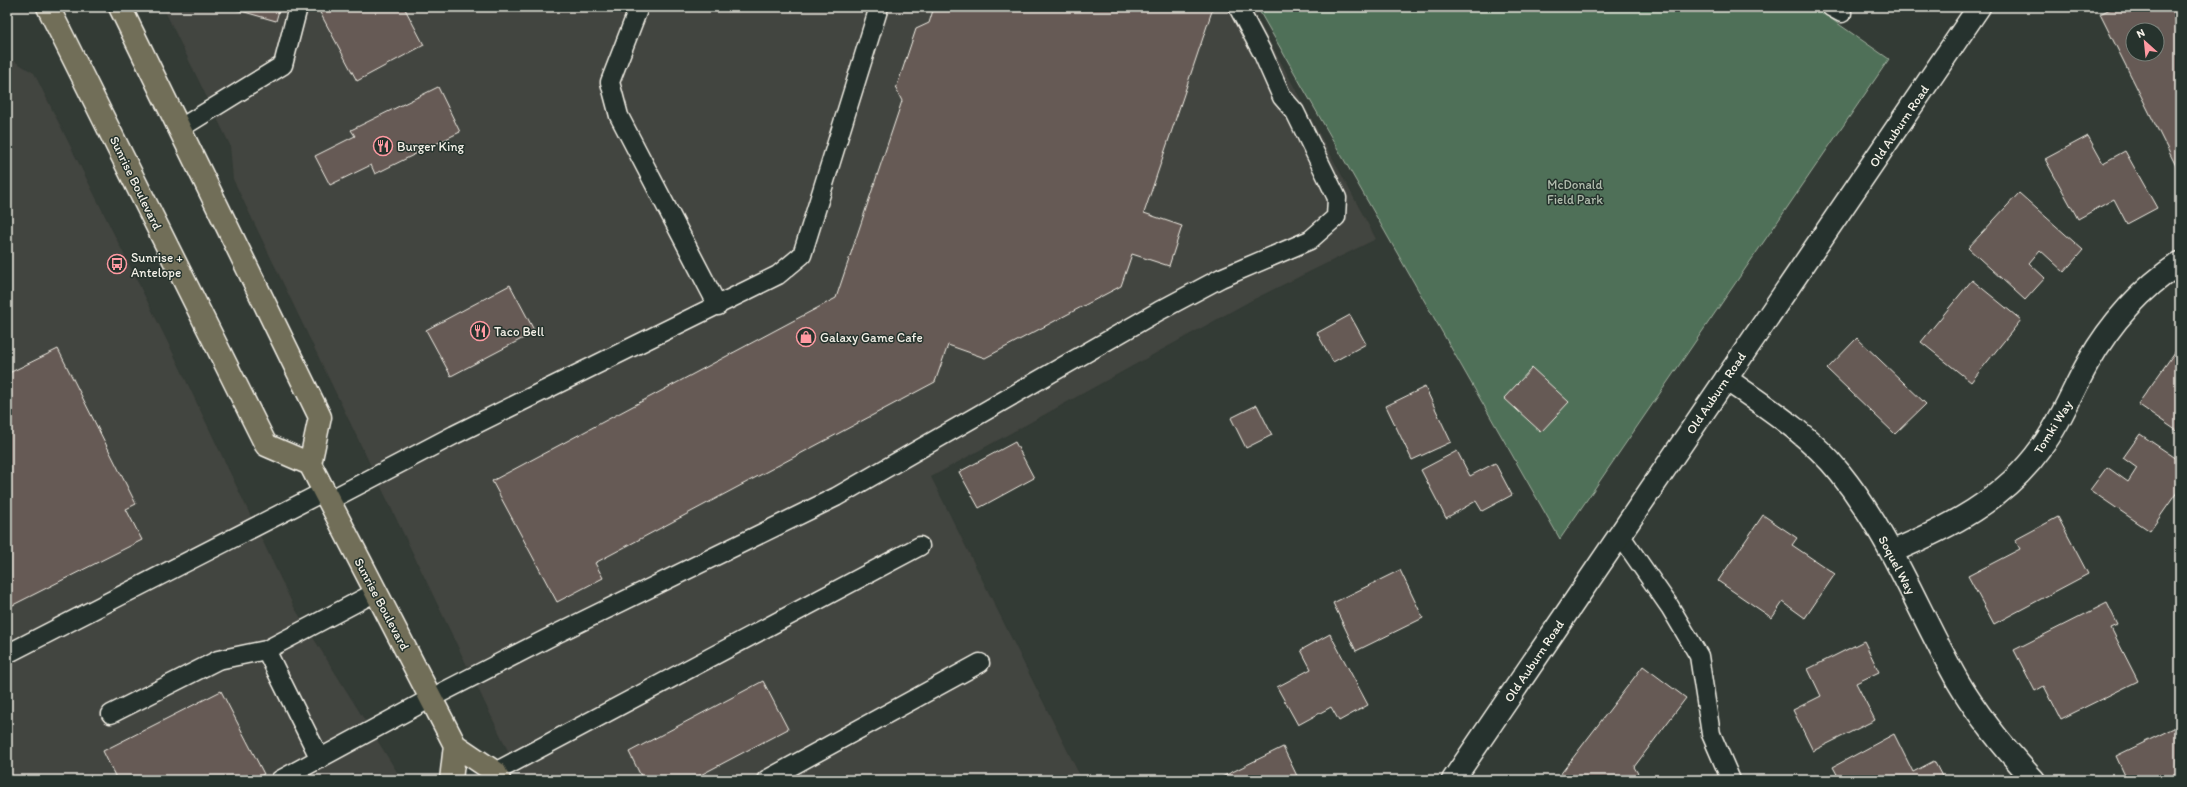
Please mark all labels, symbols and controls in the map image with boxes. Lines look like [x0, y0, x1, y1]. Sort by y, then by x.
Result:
north arrow [2125, 22, 2165, 62]
text: N [2134, 26, 2147, 41]
street label: Old Auburn Road [1866, 82, 1932, 170]
street label: Sunrise Boulevard [107, 134, 165, 232]
restaurant icon: Burger King [372, 135, 394, 157]
place label: Burger King [397, 139, 465, 154]
park label: McDonald Field Park [1547, 177, 1603, 207]
place label: Sunrise + Antelope [131, 250, 183, 280]
bus stop icon: Sunrise + Antelope [106, 253, 128, 275]
restaurant icon: Taco Bell [469, 320, 491, 342]
place label: Taco Bell [494, 324, 545, 339]
shop icon: Galaxy Game Cafe [795, 326, 817, 348]
place label: Galaxy Game Cafe [820, 330, 923, 345]
street label: Old Auburn Road [1683, 349, 1749, 437]
street label: Tomki Way [2031, 397, 2075, 457]
street label: Soquel Way [1875, 533, 1919, 597]
street label: Sunrise Boulevard [351, 555, 413, 653]
street label: Old Auburn Road [1501, 617, 1567, 705]

